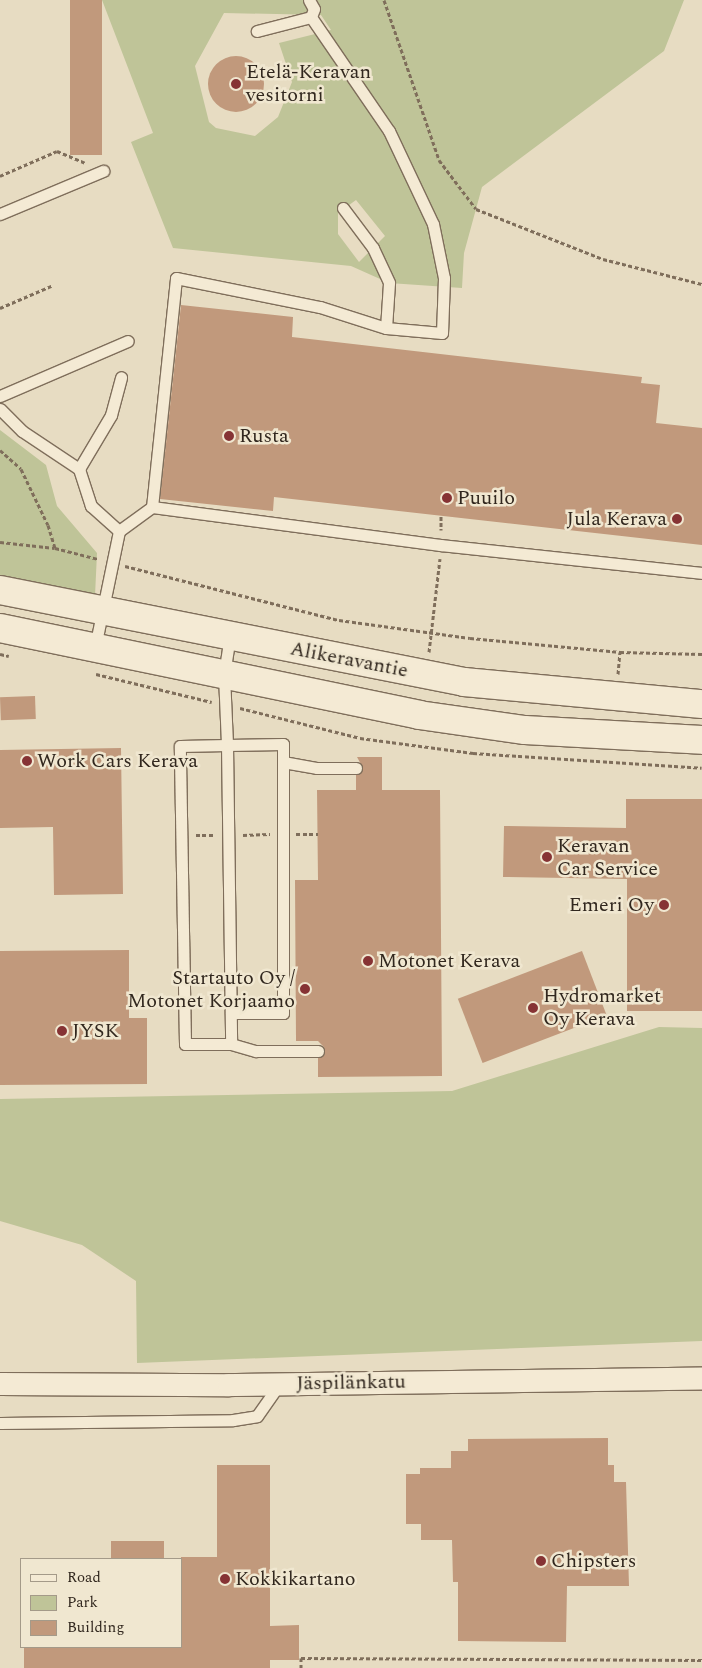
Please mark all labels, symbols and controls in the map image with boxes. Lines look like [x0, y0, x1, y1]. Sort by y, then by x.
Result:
place label: Etelä-Keravan vesitorni [246, 60, 371, 107]
marker: Etelä-Keravan vesitorni [230, 78, 242, 90]
place label: Rusta [239, 424, 289, 448]
marker: Rusta [223, 430, 235, 442]
place label: Puuilo [457, 486, 515, 510]
marker: Puuilo [441, 492, 453, 504]
place label: Jula Kerava [567, 507, 667, 531]
marker: Jula Kerava [671, 513, 683, 525]
street label: Alikeravantie [288, 637, 410, 683]
place label: Work Cars Kerava [37, 749, 198, 773]
marker: Work Cars Kerava [21, 755, 33, 767]
place label: Keravan Car Service [557, 834, 658, 881]
marker: Keravan Car Service [541, 851, 553, 863]
place label: Emeri Oy [569, 893, 654, 917]
marker: Emeri Oy [658, 899, 670, 911]
place label: Motonet Kerava [378, 949, 520, 973]
marker: Motonet Kerava [362, 955, 374, 967]
place label: Startauto Oy / Motonet Korjaamo [127, 966, 295, 1013]
marker: Startauto Oy / Motonet Korjaamo [299, 983, 311, 995]
place label: Hydromarket Oy Kerava [543, 984, 661, 1031]
marker: Hydromarket Oy Kerava [527, 1002, 539, 1014]
place label: JYSK [72, 1019, 119, 1043]
marker: JYSK [56, 1025, 68, 1037]
street label: Jäspilänkatu [296, 1370, 406, 1396]
place label: Chipsters [551, 1549, 636, 1573]
marker: Chipsters [535, 1555, 547, 1567]
legend [20, 1558, 182, 1648]
text: Road [67, 1566, 101, 1589]
place label: Kokkikartano [235, 1567, 356, 1591]
marker: Kokkikartano [219, 1573, 231, 1585]
text: Park [67, 1591, 98, 1614]
text: Building [67, 1616, 124, 1639]

